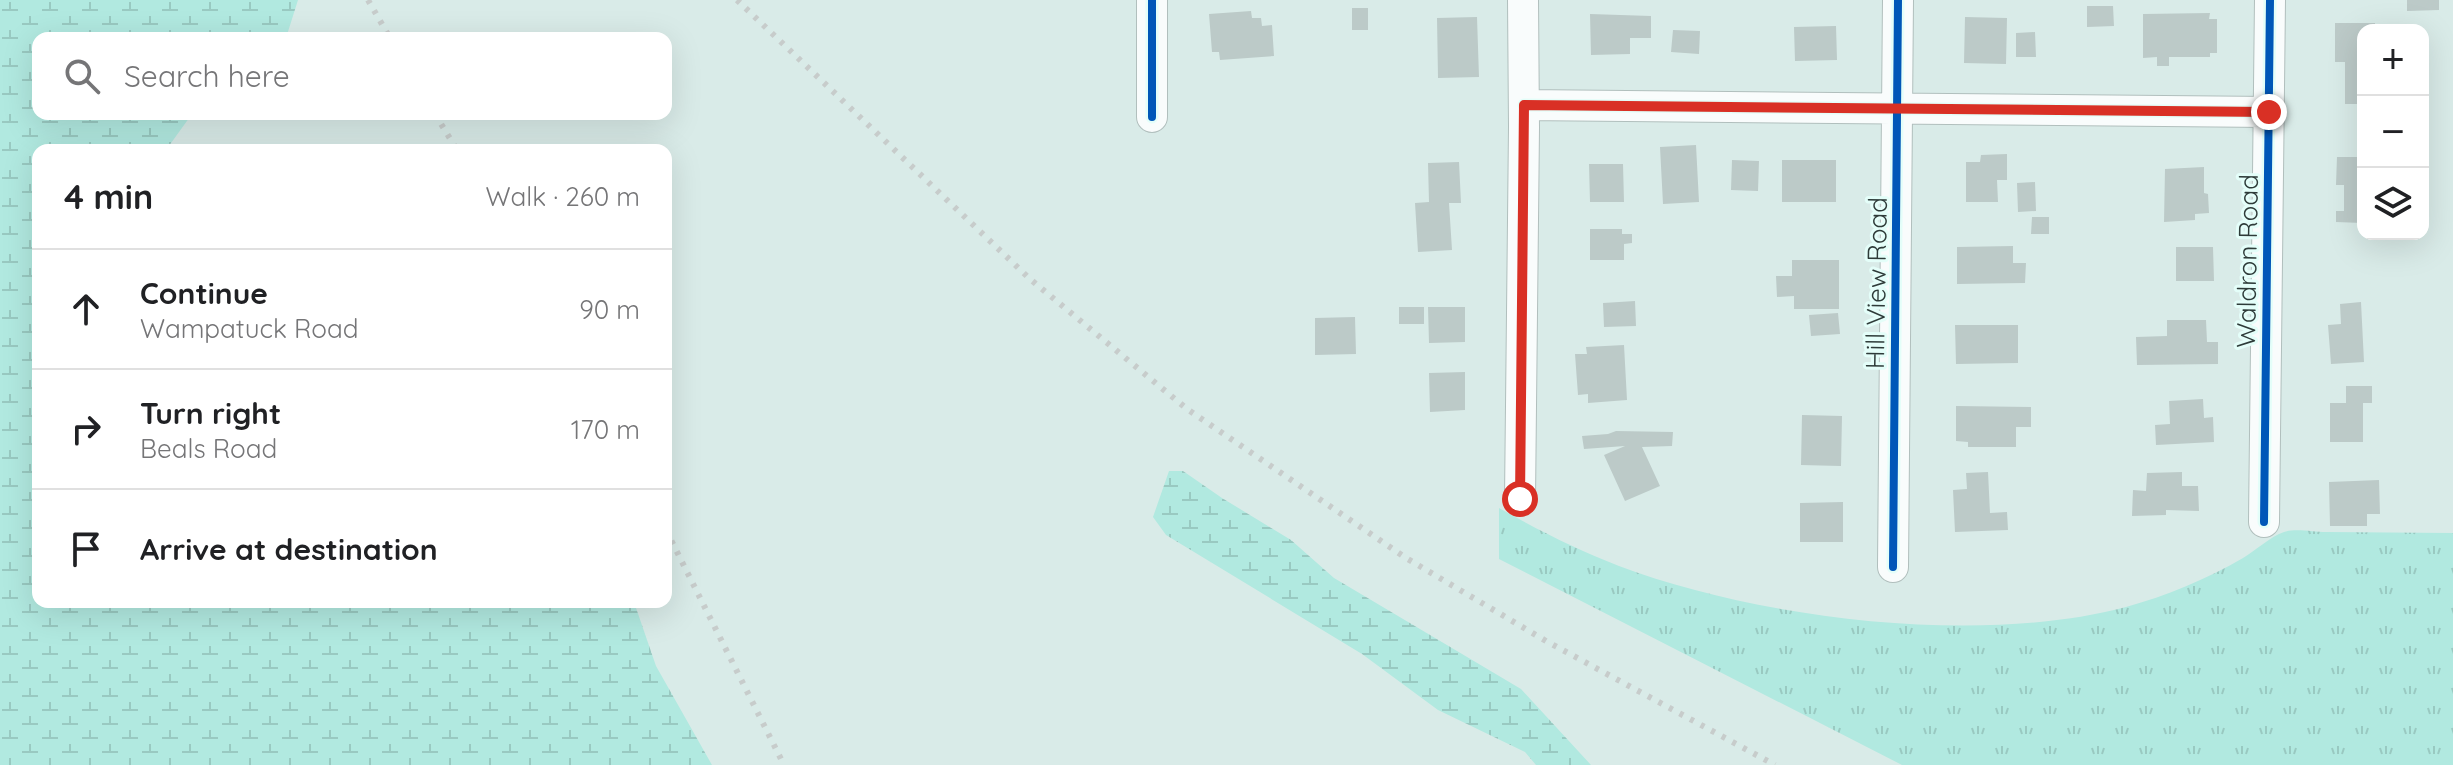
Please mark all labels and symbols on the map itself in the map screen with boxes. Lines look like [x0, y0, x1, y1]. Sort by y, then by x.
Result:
route end [2251, 94, 2287, 130]
street label: Waldron Road [2229, 174, 2265, 348]
street label: Hill View Road [1858, 197, 1894, 369]
route start [1502, 481, 1538, 517]

